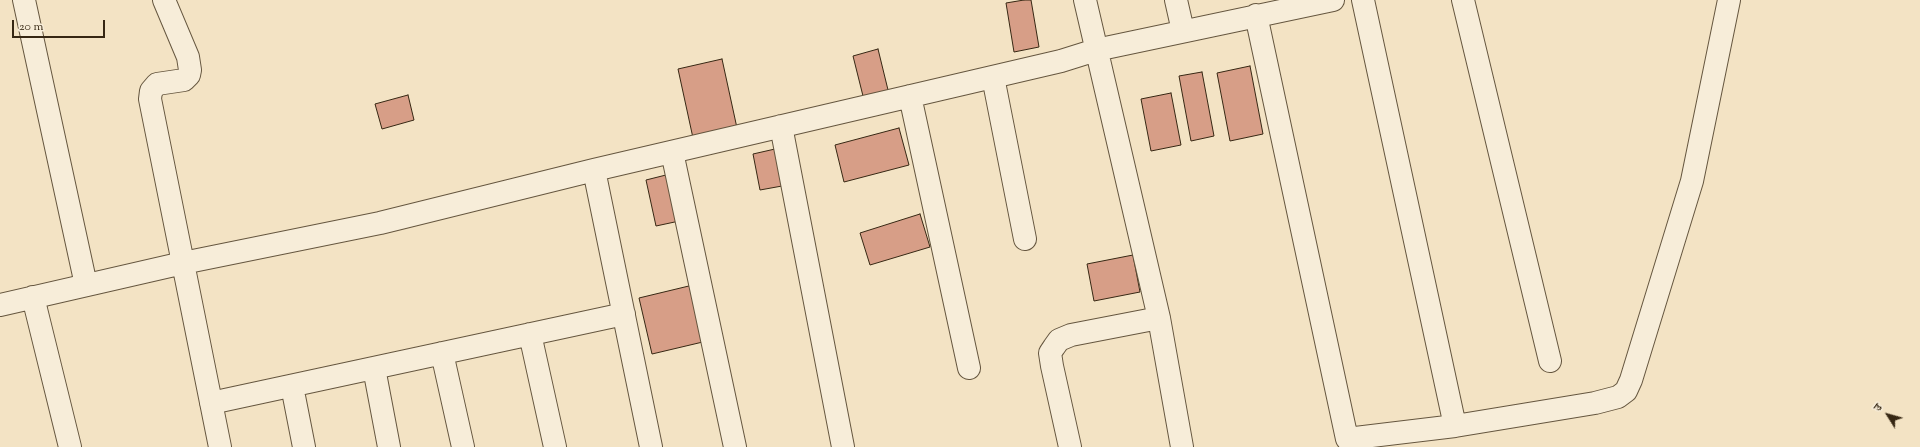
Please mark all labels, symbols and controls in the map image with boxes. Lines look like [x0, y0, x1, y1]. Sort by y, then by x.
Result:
scale bar [14, 12, 107, 38]
text: 20 m [19, 18, 43, 36]
north arrow [1868, 395, 1908, 435]
text: उ [1870, 401, 1886, 415]

